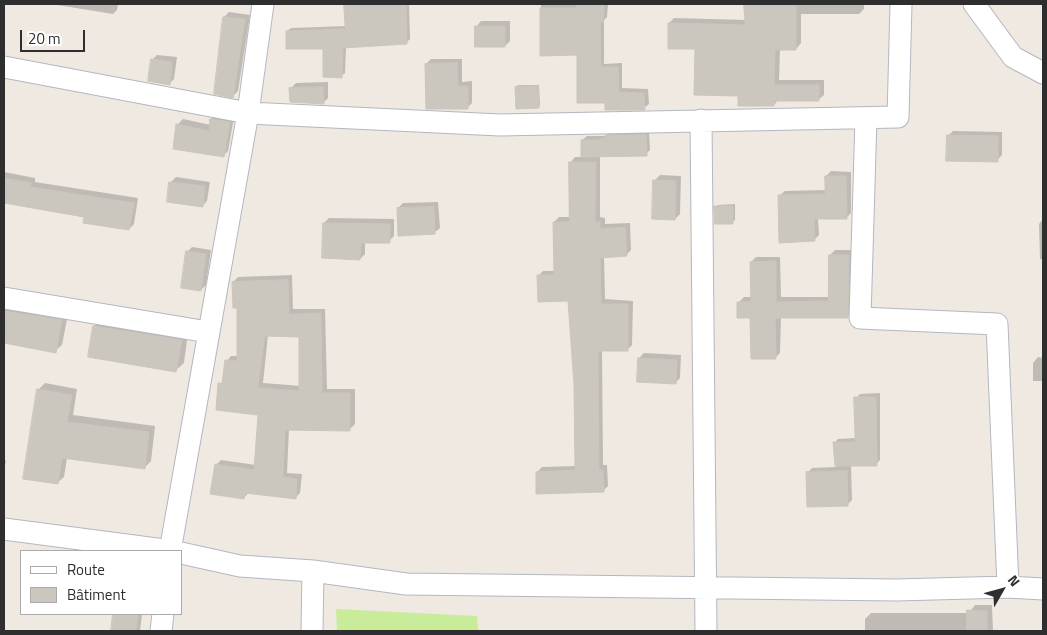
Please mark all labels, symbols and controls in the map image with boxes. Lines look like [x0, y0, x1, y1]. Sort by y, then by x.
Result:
scale bar [22, 20, 88, 52]
text: 20 m [28, 27, 61, 50]
legend [20, 550, 182, 615]
text: Route [67, 558, 105, 581]
north arrow [977, 565, 1027, 615]
text: N [1003, 570, 1025, 591]
text: Bâtiment [67, 583, 126, 606]

